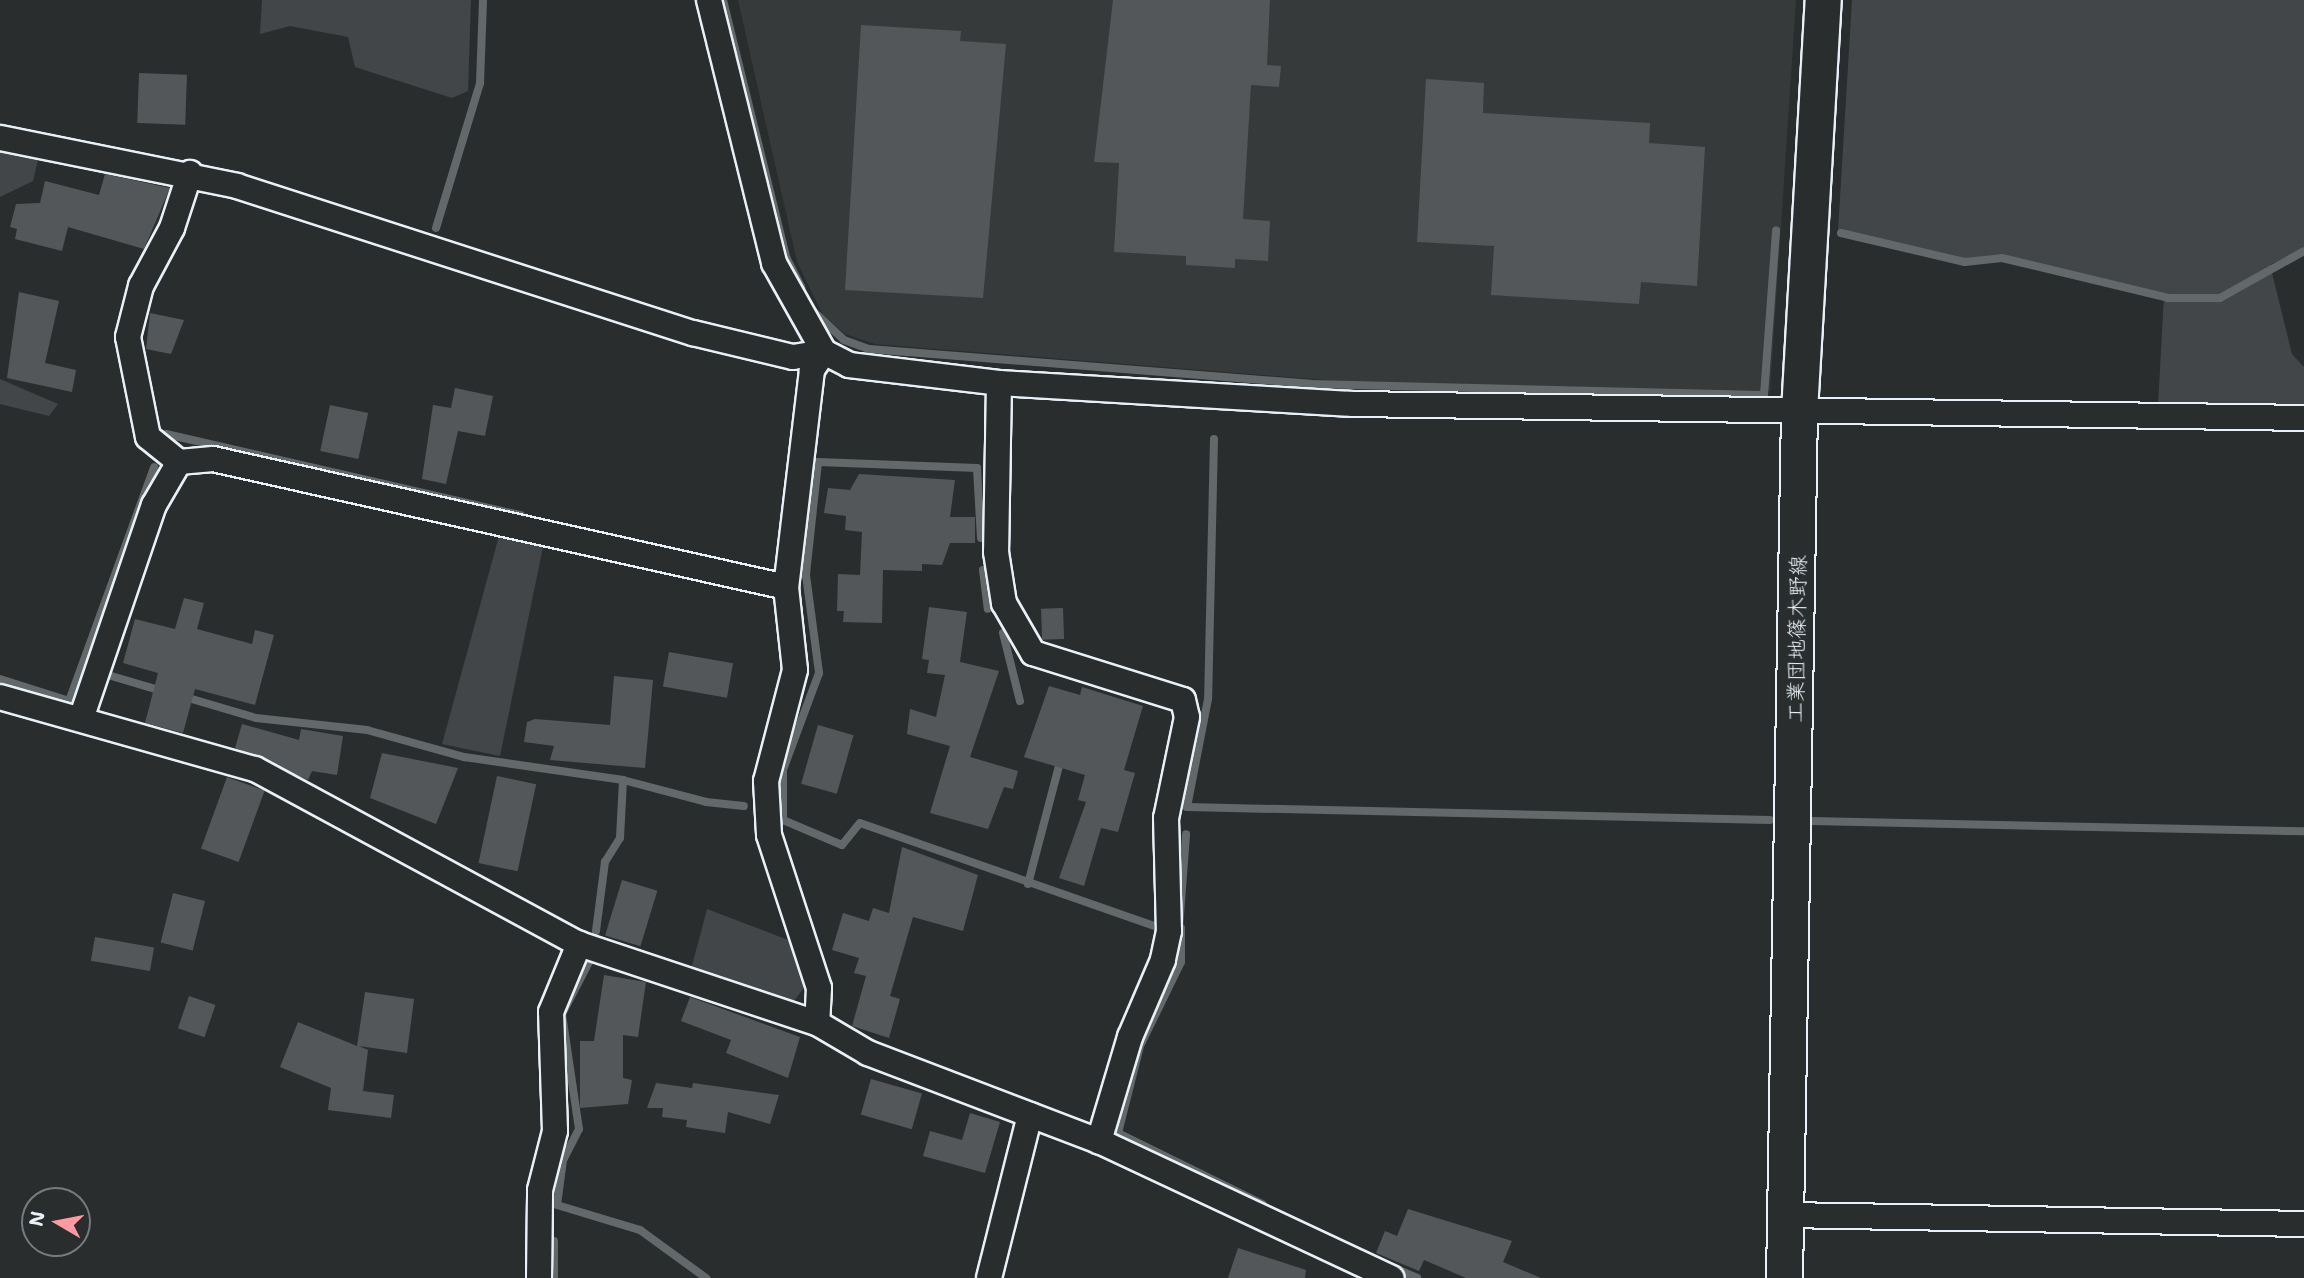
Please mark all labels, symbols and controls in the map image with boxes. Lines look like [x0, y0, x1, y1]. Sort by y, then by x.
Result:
street label: 工業団地篠木野線 [1783, 555, 1811, 723]
north arrow [21, 1187, 91, 1257]
text: N [23, 1209, 50, 1228]

